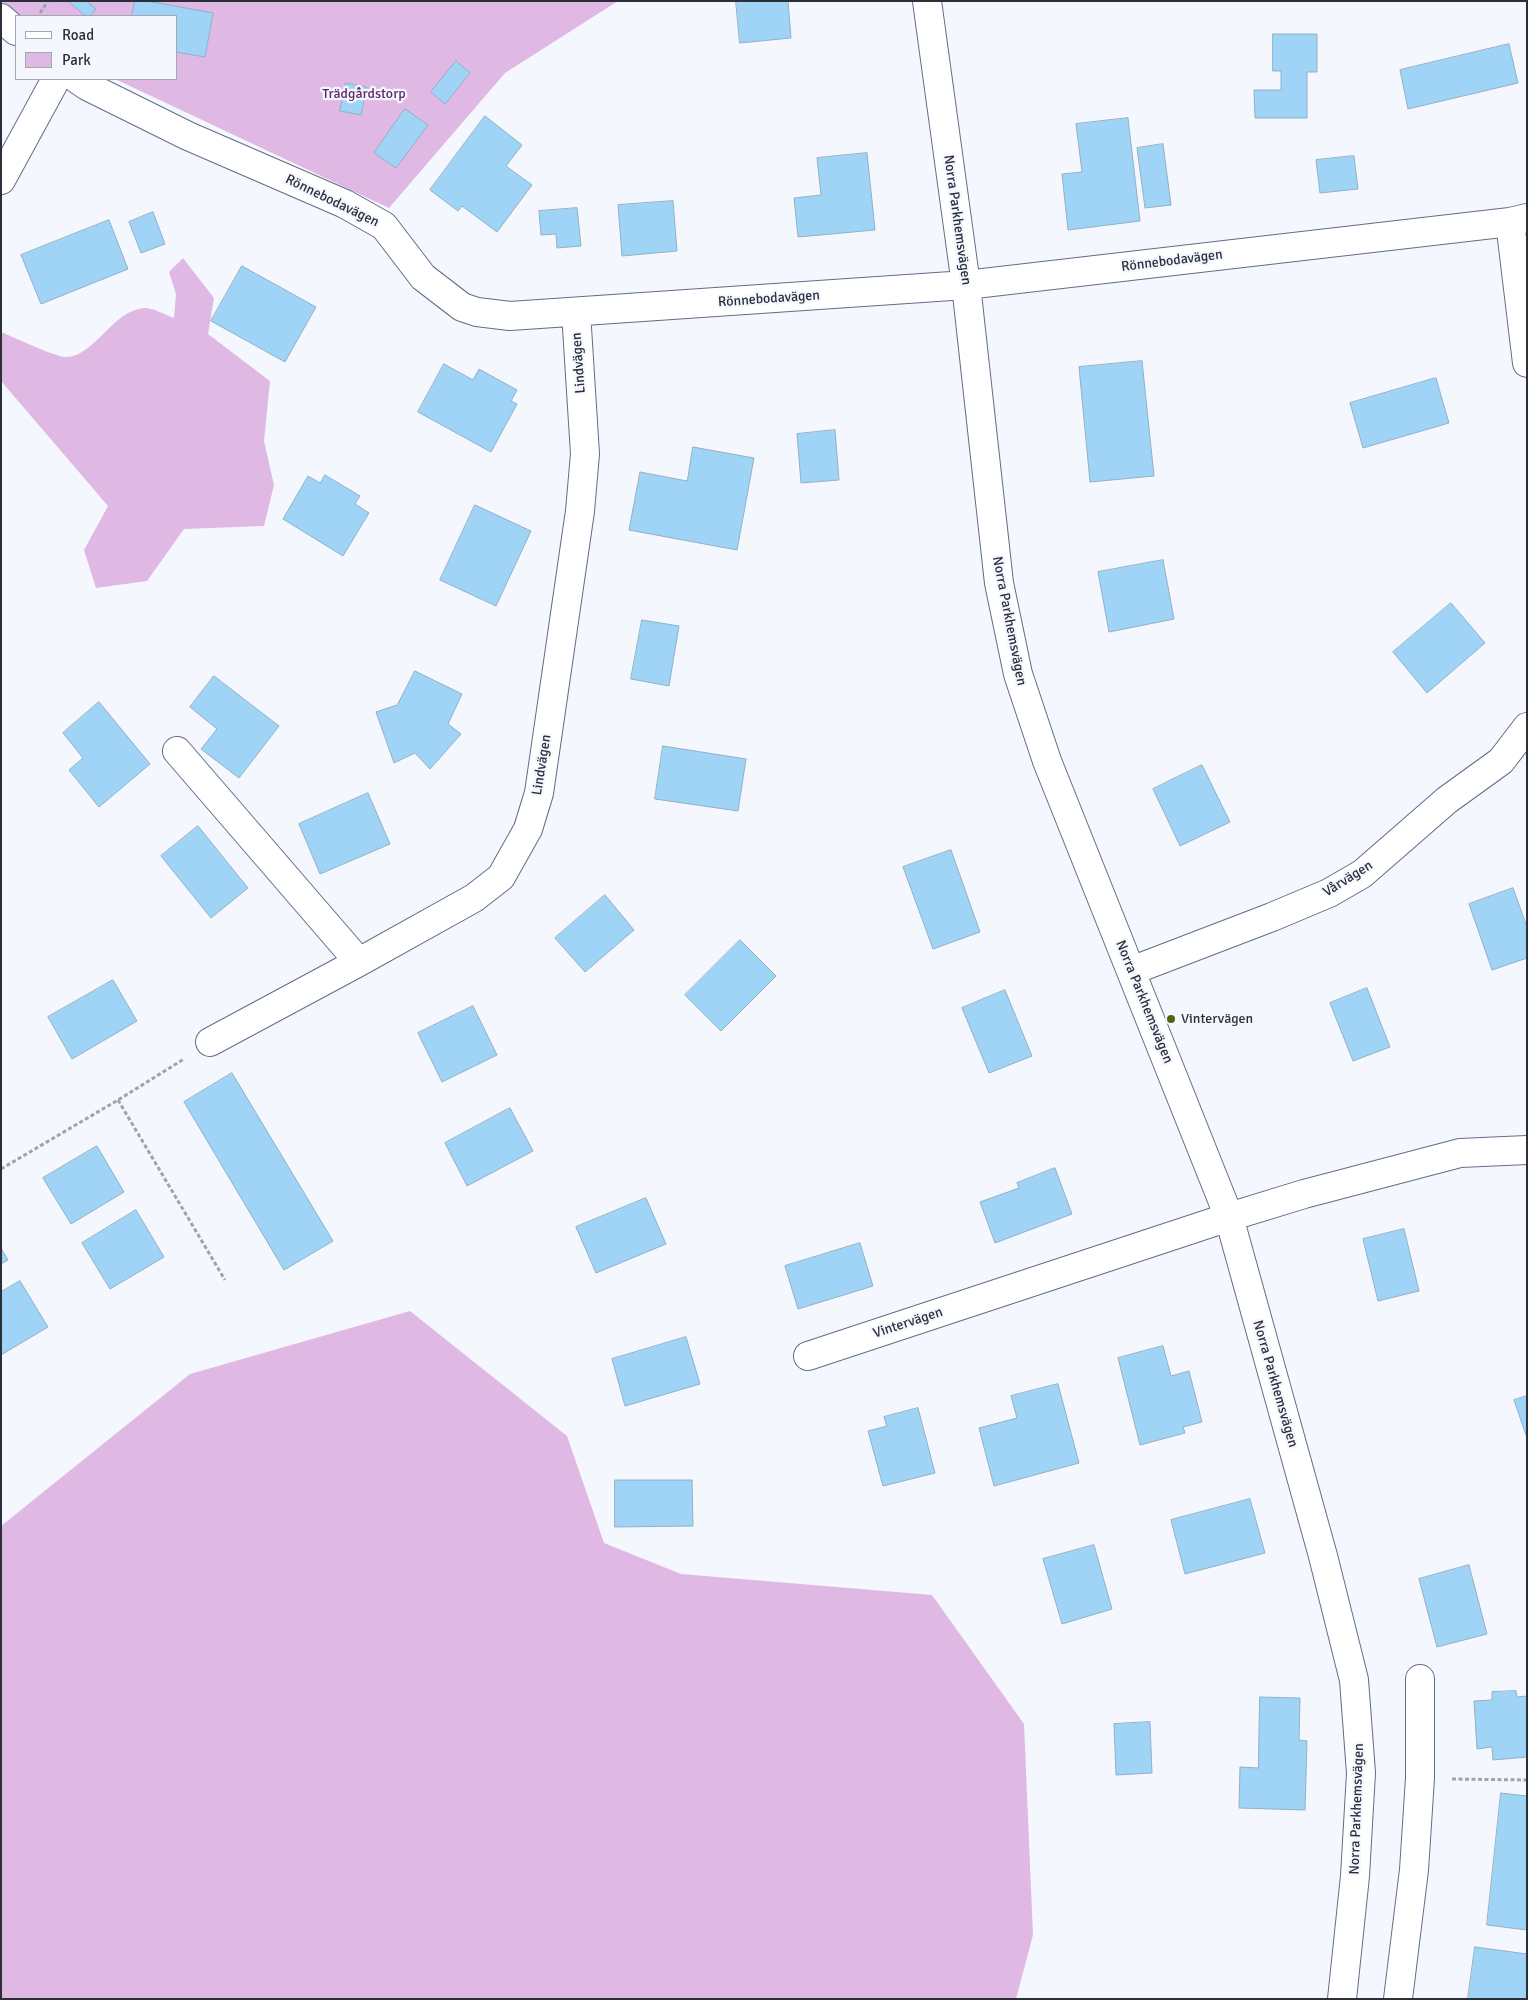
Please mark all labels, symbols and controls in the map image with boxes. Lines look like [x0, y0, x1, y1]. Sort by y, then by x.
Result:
legend [15, 15, 178, 80]
text: Road [62, 26, 94, 44]
text: Park [62, 51, 91, 69]
park label: Trädgårdstorp [322, 86, 406, 102]
street label: Norra Parkhemsvägen [940, 154, 974, 286]
street label: Rönnebodavägen [282, 171, 382, 231]
street label: Rönnebodavägen [1120, 246, 1224, 276]
street label: Rönnebodavägen [717, 287, 821, 311]
street label: Lindvägen [568, 332, 590, 394]
street label: Norra Parkhemsvägen [988, 555, 1030, 687]
street label: Lindvägen [529, 733, 555, 797]
street label: Vårvägen [1320, 857, 1376, 901]
street label: Norra Parkhemsvägen [1112, 938, 1176, 1066]
place label: Vintervägen [1181, 1011, 1253, 1027]
marker: Vintervägen [1165, 1013, 1177, 1025]
street label: Vintervägen [871, 1304, 945, 1342]
street label: Norra Parkhemsvägen [1249, 1319, 1301, 1449]
street label: Norra Parkhemsvägen [1346, 1743, 1368, 1875]

